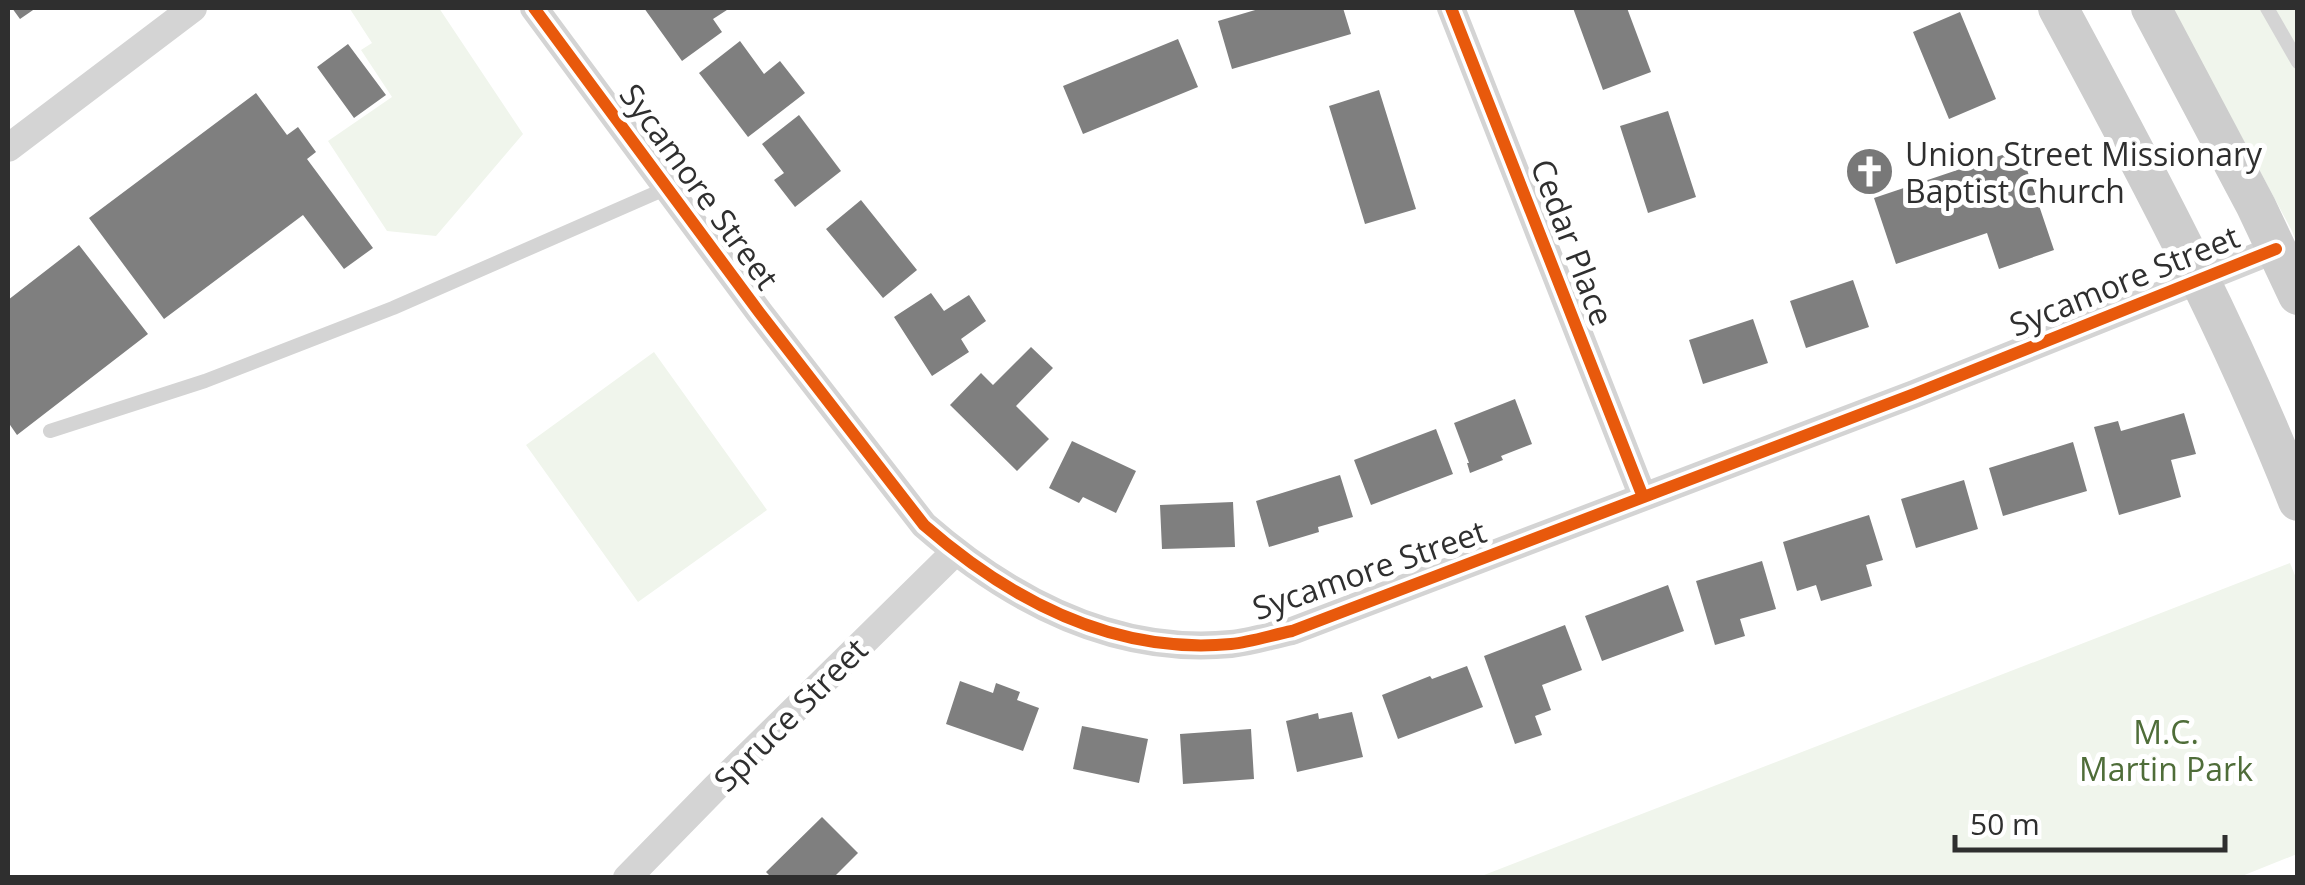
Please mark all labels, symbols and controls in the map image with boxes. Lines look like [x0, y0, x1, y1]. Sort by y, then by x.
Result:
street label: Sycamore Street [611, 75, 789, 297]
place label: Union Street Missionary Baptist Church [1905, 132, 2263, 212]
church icon: Union Street Missionary Baptist Church [1844, 145, 1896, 197]
street label: Cedar Place [1522, 152, 1624, 332]
street label: Sycamore Street [2003, 214, 2245, 346]
street label: Sycamore Street [1247, 509, 1491, 629]
street label: Spruce Street [704, 628, 876, 800]
park label: M.C. Martin Park [2079, 710, 2253, 790]
scale bar [1955, 790, 2225, 852]
text: 50 m [1970, 803, 2040, 844]

